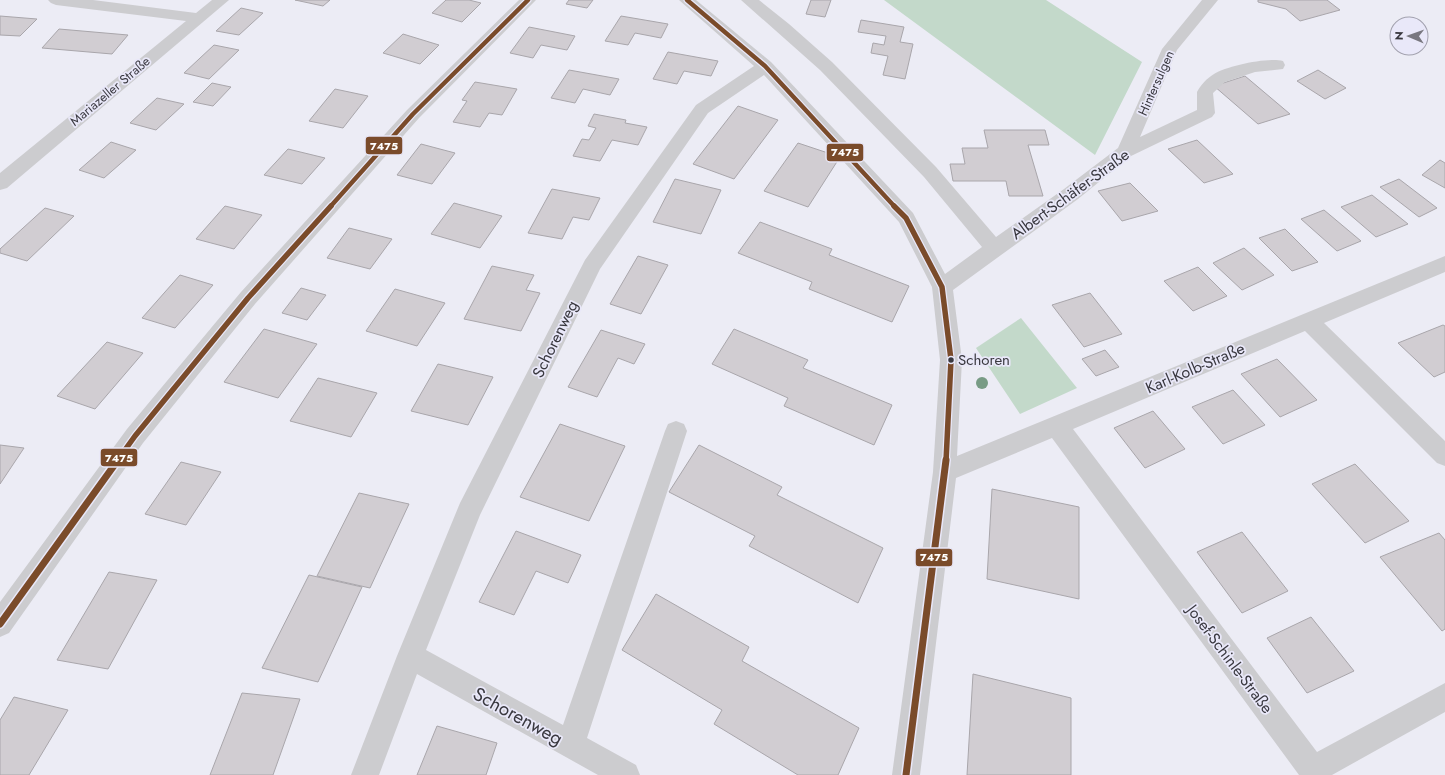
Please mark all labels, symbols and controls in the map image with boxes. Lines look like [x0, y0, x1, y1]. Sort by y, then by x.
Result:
north arrow [1389, 16, 1429, 56]
text: N [1391, 31, 1407, 40]
street label: Hintersulgen [1133, 47, 1179, 119]
street label: Mariazeller Straße [66, 52, 154, 130]
line badge: 7475 [365, 136, 403, 155]
text: 7475 [370, 138, 398, 154]
line badge: 7475 [826, 143, 864, 162]
street label: Albert-Schäfer-Straße [1006, 143, 1134, 245]
text: 7475 [831, 144, 859, 160]
street label: Schorenweg [526, 296, 584, 382]
street label: Karl-Kolb-Straße [1142, 337, 1248, 399]
place label: Schoren [958, 349, 1010, 371]
marker: Schoren [946, 355, 956, 365]
line badge: 7475 [100, 448, 138, 467]
text: 7475 [105, 450, 133, 466]
line badge: 7475 [915, 548, 953, 567]
text: 7475 [920, 549, 948, 565]
street label: Josef-Schinle-Straße [1180, 598, 1279, 718]
street label: Schorenweg [468, 680, 568, 752]

